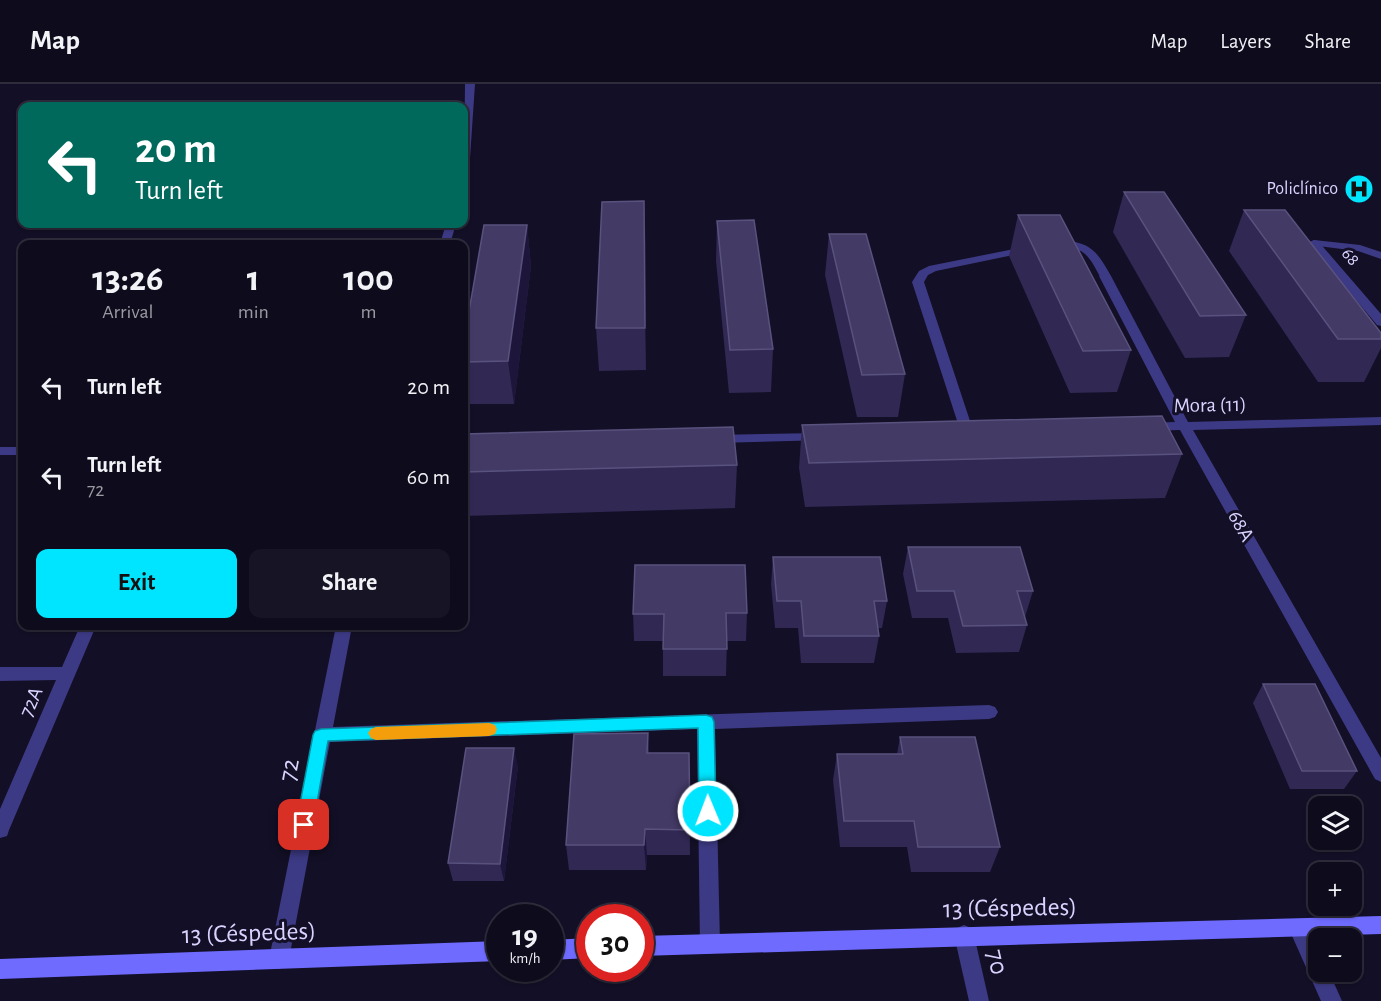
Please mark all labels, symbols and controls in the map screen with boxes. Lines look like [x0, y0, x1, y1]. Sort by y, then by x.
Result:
text: Map [30, 27, 80, 55]
text: Map [1151, 31, 1187, 52]
text: Layers [1220, 31, 1271, 52]
text: Share [1304, 31, 1351, 52]
icon: left [36, 126, 114, 204]
text: 20 m [135, 128, 217, 170]
hospital icon: Policlínico [1343, 173, 1375, 205]
text: Turn left [135, 177, 223, 204]
place label: Policlínico [1267, 180, 1338, 198]
street label: 68 [1338, 245, 1362, 269]
text: 13:26 [92, 261, 163, 297]
text: 1 [247, 261, 260, 297]
text: 100 [343, 261, 394, 297]
text: Arrival [102, 302, 154, 322]
text: min [238, 302, 269, 322]
text: m [360, 302, 376, 322]
icon: left [36, 371, 69, 404]
text: Turn left [87, 376, 161, 398]
text: 20 m [407, 376, 450, 398]
street label: Mora (11) [1173, 394, 1247, 416]
text: Turn left [87, 454, 161, 476]
icon: left [36, 461, 69, 494]
text: 60 m [407, 466, 450, 488]
text: 72 [87, 480, 104, 500]
street label: 68A [1224, 507, 1258, 545]
button: Exit [36, 549, 237, 618]
button: Share [249, 549, 450, 618]
street label: 72A [15, 684, 47, 720]
street label: 72 [274, 756, 304, 784]
position arrow [676, 779, 740, 843]
map controls [1308, 796, 1362, 982]
button: layers [1308, 796, 1362, 850]
pin [278, 799, 329, 850]
icon: arrive [287, 808, 320, 841]
button: + [1308, 862, 1362, 916]
street label: 13 (Céspedes) [943, 894, 1077, 922]
speed limit sign: 30 [576, 904, 654, 982]
street label: 13 (Céspedes) [181, 918, 317, 948]
text: 19 [512, 921, 538, 951]
button: − [1308, 928, 1362, 982]
street label: 70 [982, 947, 1012, 977]
text: km/h [510, 951, 540, 966]

